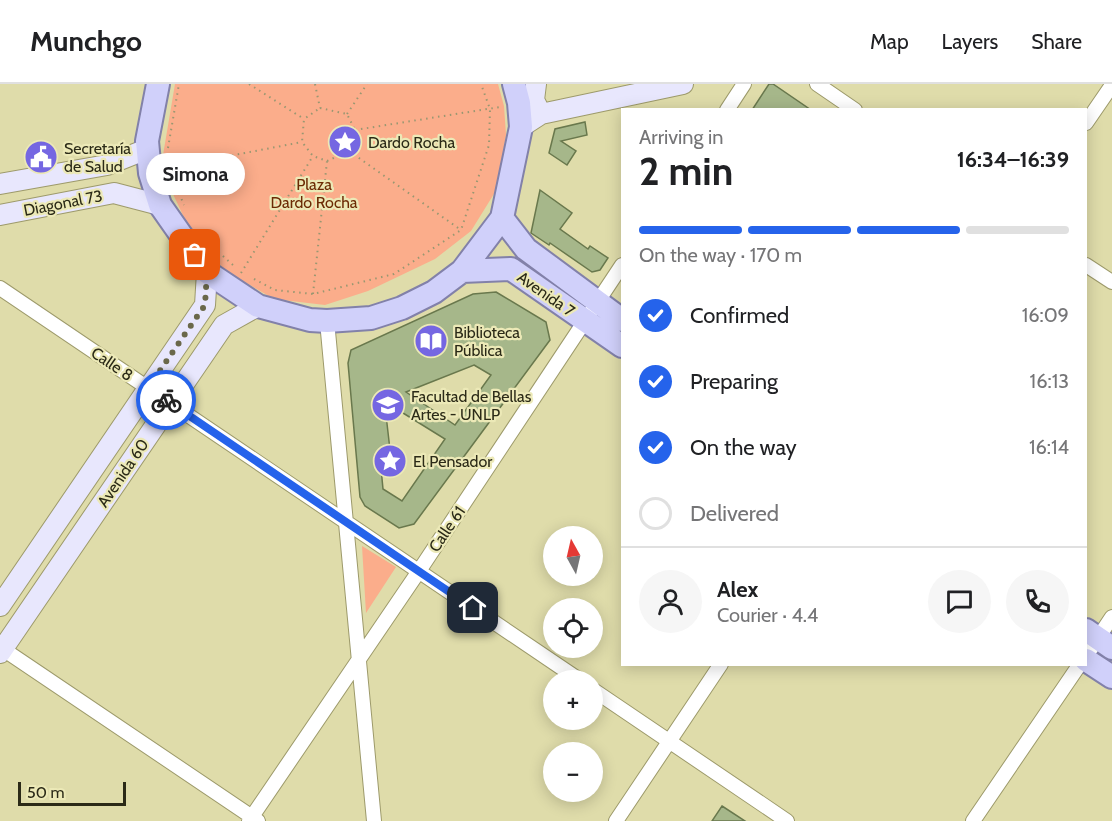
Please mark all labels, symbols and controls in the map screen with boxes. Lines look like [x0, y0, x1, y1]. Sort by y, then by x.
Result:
text: Munchgo [30, 24, 142, 58]
text: Map [870, 29, 909, 54]
text: Layers [942, 29, 998, 54]
text: Share [1031, 29, 1082, 54]
place icon: Dardo Rocha [327, 124, 363, 160]
text: Arriving in [639, 125, 723, 149]
place label: Dardo Rocha [368, 133, 455, 152]
public building icon: Secretaría de Salud [23, 139, 59, 175]
place label: Secretaría de Salud [64, 139, 131, 176]
text: 16:34–16:39 [957, 146, 1069, 173]
text: 2 min [639, 147, 733, 195]
callout: Simona [146, 153, 244, 195]
text: Simona [162, 162, 229, 186]
park label: Plaza Dardo Rocha [270, 175, 358, 212]
street label: Diagonal 73 [22, 186, 104, 220]
pin [169, 229, 220, 280]
icon: bag [178, 238, 211, 271]
text: On the way · 170 m [639, 243, 802, 267]
street label: Avenida 7 [514, 267, 578, 321]
icon: check [639, 299, 672, 332]
text: Confirmed [690, 302, 789, 329]
text: 16:09 [1022, 303, 1069, 327]
library icon: Biblioteca Pública [413, 323, 449, 359]
place label: Biblioteca Pública [454, 323, 520, 360]
street label: Calle 8 [87, 343, 137, 385]
icon: check [639, 365, 672, 398]
text: Preparing [690, 368, 778, 395]
text: 16:13 [1030, 369, 1069, 393]
courier [136, 370, 196, 430]
icon: bike [150, 384, 183, 417]
school or university icon: Facultad de Bellas Artes - UNLP [370, 387, 406, 423]
place label: Facultad de Bellas Artes - UNLP [411, 387, 532, 424]
icon: check [639, 431, 672, 464]
text: On the way [690, 434, 797, 461]
street label: Avenida 60 [93, 435, 153, 511]
text: 16:14 [1029, 435, 1069, 459]
place icon: El Pensador [372, 443, 408, 479]
place label: El Pensador [413, 452, 493, 471]
text: Delivered [690, 500, 779, 527]
street label: Calle 61 [425, 503, 469, 555]
north arrow [543, 526, 603, 586]
map controls [543, 526, 603, 802]
button: person [639, 570, 702, 633]
button: chat [928, 570, 991, 633]
button: phone [1006, 570, 1069, 633]
text: Alex [717, 576, 758, 603]
pin [447, 582, 498, 633]
icon: home [456, 591, 489, 624]
button: locate [543, 598, 603, 658]
text: Courier · 4.4 [717, 603, 818, 627]
button: + [543, 670, 603, 730]
button: − [543, 742, 603, 802]
scale bar [18, 779, 126, 806]
text: 50 m [27, 783, 64, 802]

